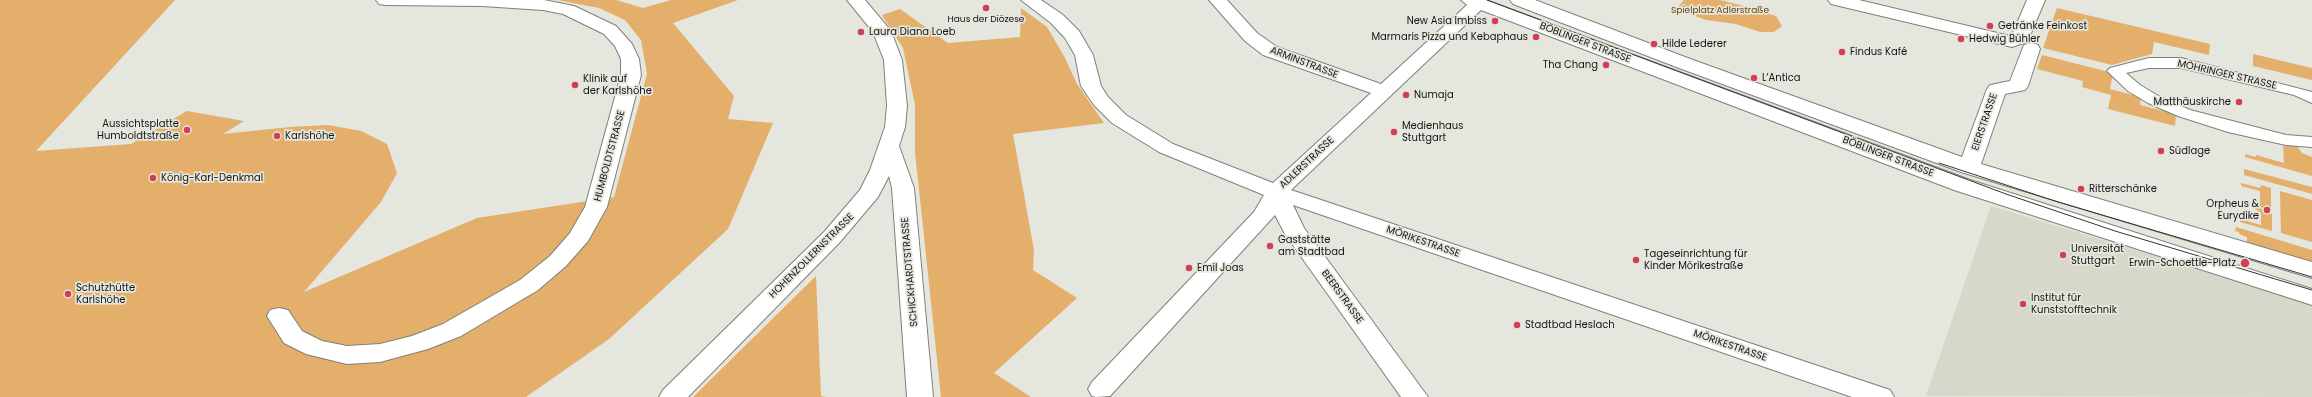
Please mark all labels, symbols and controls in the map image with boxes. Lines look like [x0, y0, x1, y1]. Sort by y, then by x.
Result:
marker: Haus der Diözese [981, 3, 991, 13]
park label: Spielplatz Adlerstraße [1671, 6, 1769, 16]
place label: Haus der Diözese [948, 15, 1024, 25]
place label: New Asia Imbiss [1407, 15, 1487, 27]
marker: New Asia Imbiss [1490, 16, 1500, 26]
street label: BÖBLINGER STRASSE [1538, 20, 1632, 66]
place label: Getränke Feinkost [1998, 20, 2087, 32]
marker: Getränke Feinkost [1985, 21, 1995, 31]
place label: Laura Diana Loeb [869, 26, 955, 38]
marker: Laura Diana Loeb [856, 27, 866, 37]
place label: Marmaris Pizza und Kebaphaus [1372, 31, 1528, 43]
marker: Marmaris Pizza und Kebaphaus [1531, 32, 1541, 42]
place label: Hedwig Bühler [1969, 33, 2040, 45]
marker: Hedwig Bühler [1956, 34, 1966, 44]
place label: Hilde Lederer [1662, 38, 1727, 50]
marker: Hilde Lederer [1649, 39, 1659, 49]
street label: ARMINSTRASSE [1268, 45, 1340, 81]
place label: Findus Kafé [1850, 46, 1907, 58]
marker: Findus Kafé [1837, 47, 1847, 57]
street label: MÖHRINGER STRASSE [2176, 58, 2278, 92]
place label: Tha Chang [1543, 59, 1598, 71]
marker: Tha Chang [1601, 60, 1611, 70]
place label: L‘Antica [1762, 72, 1801, 84]
place label: Klinik auf der Karlshöhe [583, 73, 652, 96]
marker: L‘Antica [1749, 73, 1759, 83]
marker: Klinik auf der Karlshöhe [570, 80, 580, 90]
place label: Numaja [1414, 89, 1454, 101]
marker: Numaja [1401, 90, 1411, 100]
street label: EIERSTRASSE [1970, 92, 2000, 152]
place label: Matthäuskirche [2154, 96, 2231, 108]
marker: Matthäuskirche [2234, 97, 2244, 107]
street label: HUMBOLDTSTRASSE [592, 109, 628, 203]
place label: Aussichtsplatte Humboldtstraße [97, 118, 179, 142]
place label: Medienhaus Stuttgart [1402, 120, 1463, 144]
marker: Aussichtsplatte Humboldtstraße [182, 125, 192, 135]
marker: Medienhaus Stuttgart [1389, 127, 1399, 137]
place label: Karlshöhe [285, 130, 335, 142]
marker: Karlshöhe [272, 131, 282, 141]
street label: BÖBLINGER STRASSE [1841, 134, 1935, 180]
street label: ADLERSTRASSE [1277, 135, 1337, 191]
place label: Südlage [2169, 145, 2210, 157]
marker: Südlage [2156, 146, 2166, 156]
place label: König-Karl-Denkmal [161, 172, 263, 184]
marker: König-Karl-Denkmal [148, 173, 158, 183]
place label: Ritterschänke [2089, 183, 2157, 195]
marker: Ritterschänke [2076, 184, 2086, 194]
place label: Orpheus & Eurydike [2206, 198, 2259, 222]
marker: Orpheus & Eurydike [2262, 205, 2272, 215]
street label: HOHENZOLLERNSTRASSE [767, 211, 857, 301]
street label: SCHICKHARDTSTRASSE [899, 217, 921, 327]
street label: MÖRIKESTRASSE [1385, 224, 1461, 260]
place label: Gaststätte am Stadtbad [1278, 234, 1345, 258]
marker: Gaststätte am Stadtbad [1265, 241, 1275, 251]
place label: Universität Stuttgart [2071, 243, 2124, 266]
place label: Tageseinrichtung für Kinder Mörikestraße [1644, 248, 1747, 272]
marker: Universität Stuttgart [2058, 250, 2068, 260]
marker: Tageseinrichtung für Kinder Mörikestraße [1631, 255, 1641, 265]
place label: Erwin-Schoettle-Platz [2129, 257, 2236, 269]
marker: Erwin-Schoettle-Platz [2239, 257, 2251, 269]
place label: Emil Joas [1197, 262, 1244, 274]
marker: Emil Joas [1184, 263, 1194, 273]
street label: BEERSTRASSE [1319, 268, 1365, 326]
place label: Schutzhütte Karlshöhe [76, 282, 135, 306]
marker: Schutzhütte Karlshöhe [63, 289, 73, 299]
place label: Institut für Kunststofftechnik [2031, 292, 2117, 316]
marker: Institut für Kunststofftechnik [2018, 299, 2028, 309]
place label: Stadtbad Heslach [1525, 319, 1615, 331]
marker: Stadtbad Heslach [1512, 320, 1522, 330]
street label: MÖRIKESTRASSE [1692, 328, 1768, 364]

